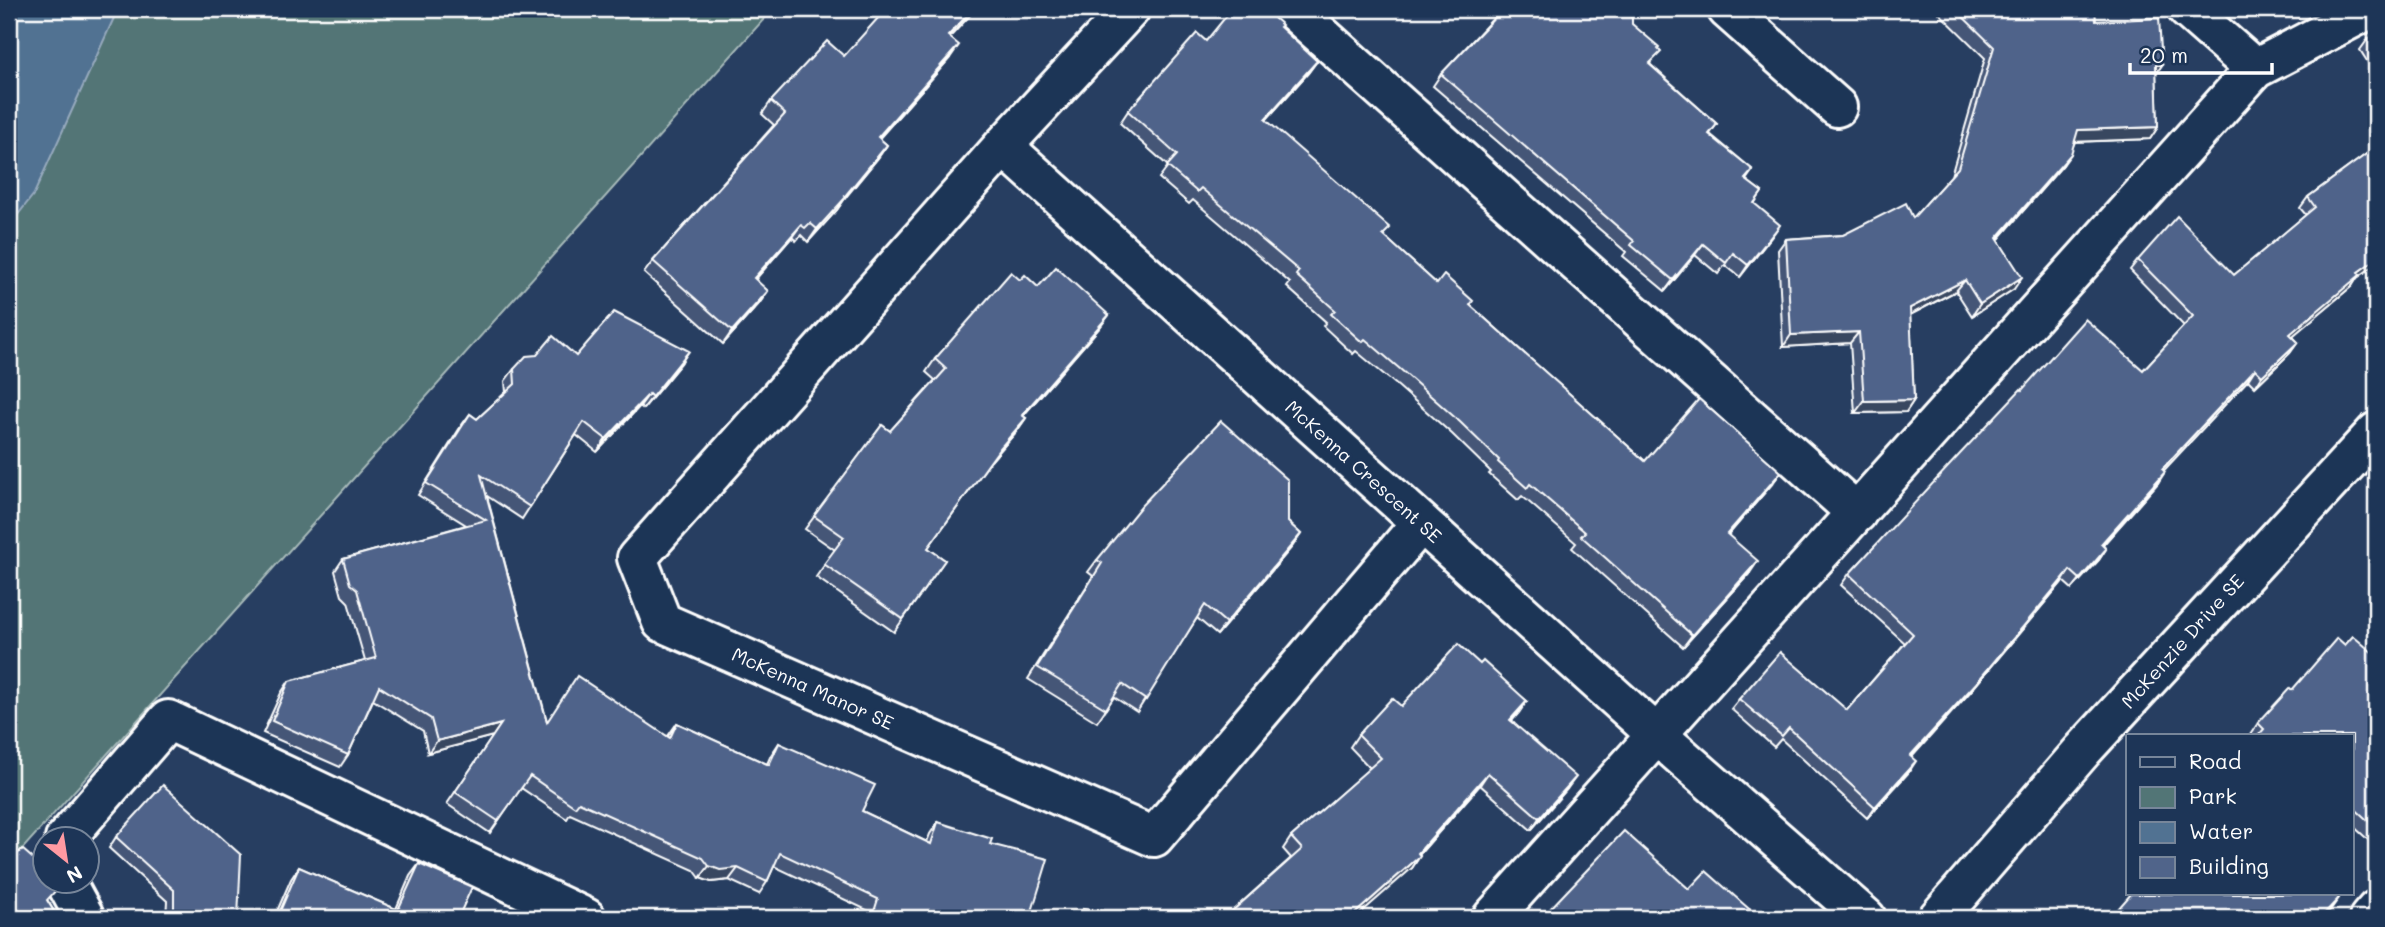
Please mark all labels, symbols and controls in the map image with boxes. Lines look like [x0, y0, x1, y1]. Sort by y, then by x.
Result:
scale bar [2130, 32, 2271, 76]
text: 20 m [2140, 41, 2188, 68]
street label: McKenna Crescent SE [1281, 394, 1448, 548]
street label: McKenzie Drive SE [2115, 569, 2249, 713]
street label: McKenna Manor SE [728, 641, 898, 735]
legend [2126, 734, 2354, 895]
text: Road [2189, 747, 2241, 774]
text: Park [2189, 782, 2237, 809]
text: Water [2189, 817, 2253, 844]
north arrow [32, 825, 102, 895]
text: Building [2189, 852, 2269, 879]
text: N [62, 861, 87, 890]

